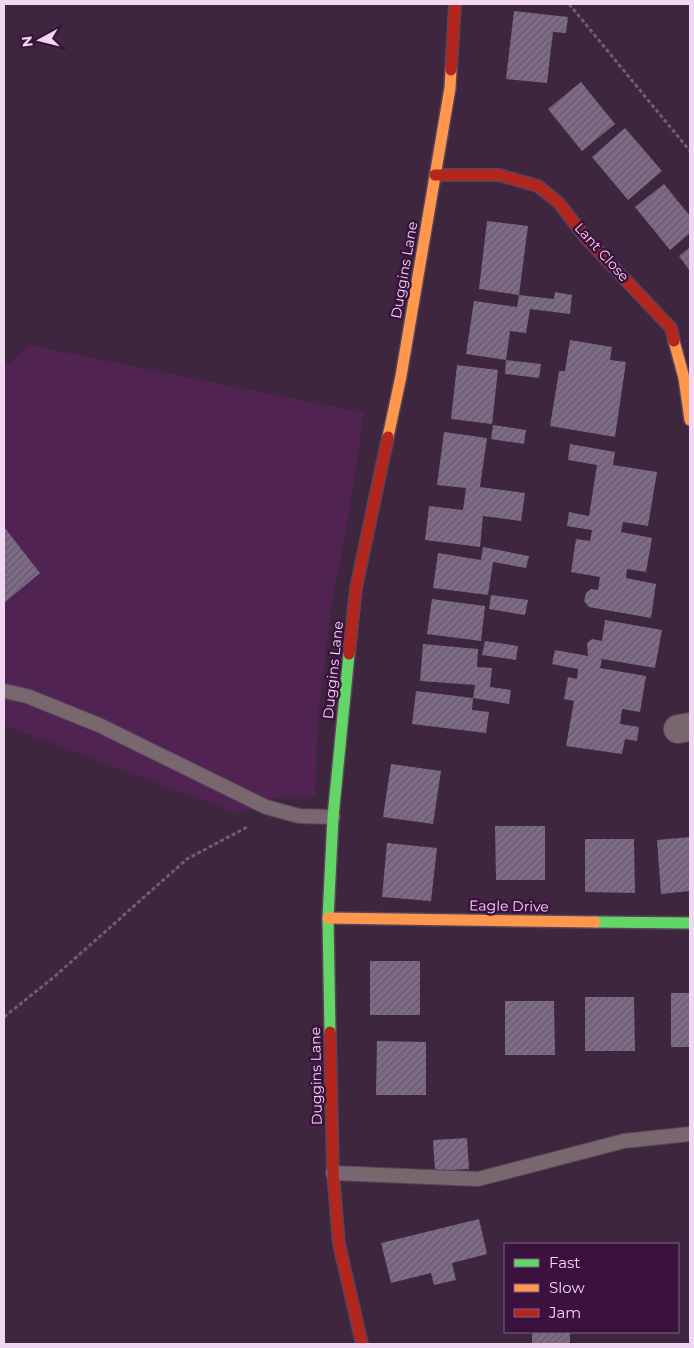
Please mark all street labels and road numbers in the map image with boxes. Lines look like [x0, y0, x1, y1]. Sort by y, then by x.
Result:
street label: Lant Close [571, 219, 633, 285]
street label: Duggins Lane [387, 220, 421, 320]
street label: Duggins Lane [319, 620, 347, 720]
street label: Eagle Drive [469, 896, 549, 916]
street label: Duggins Lane [306, 1027, 326, 1125]

